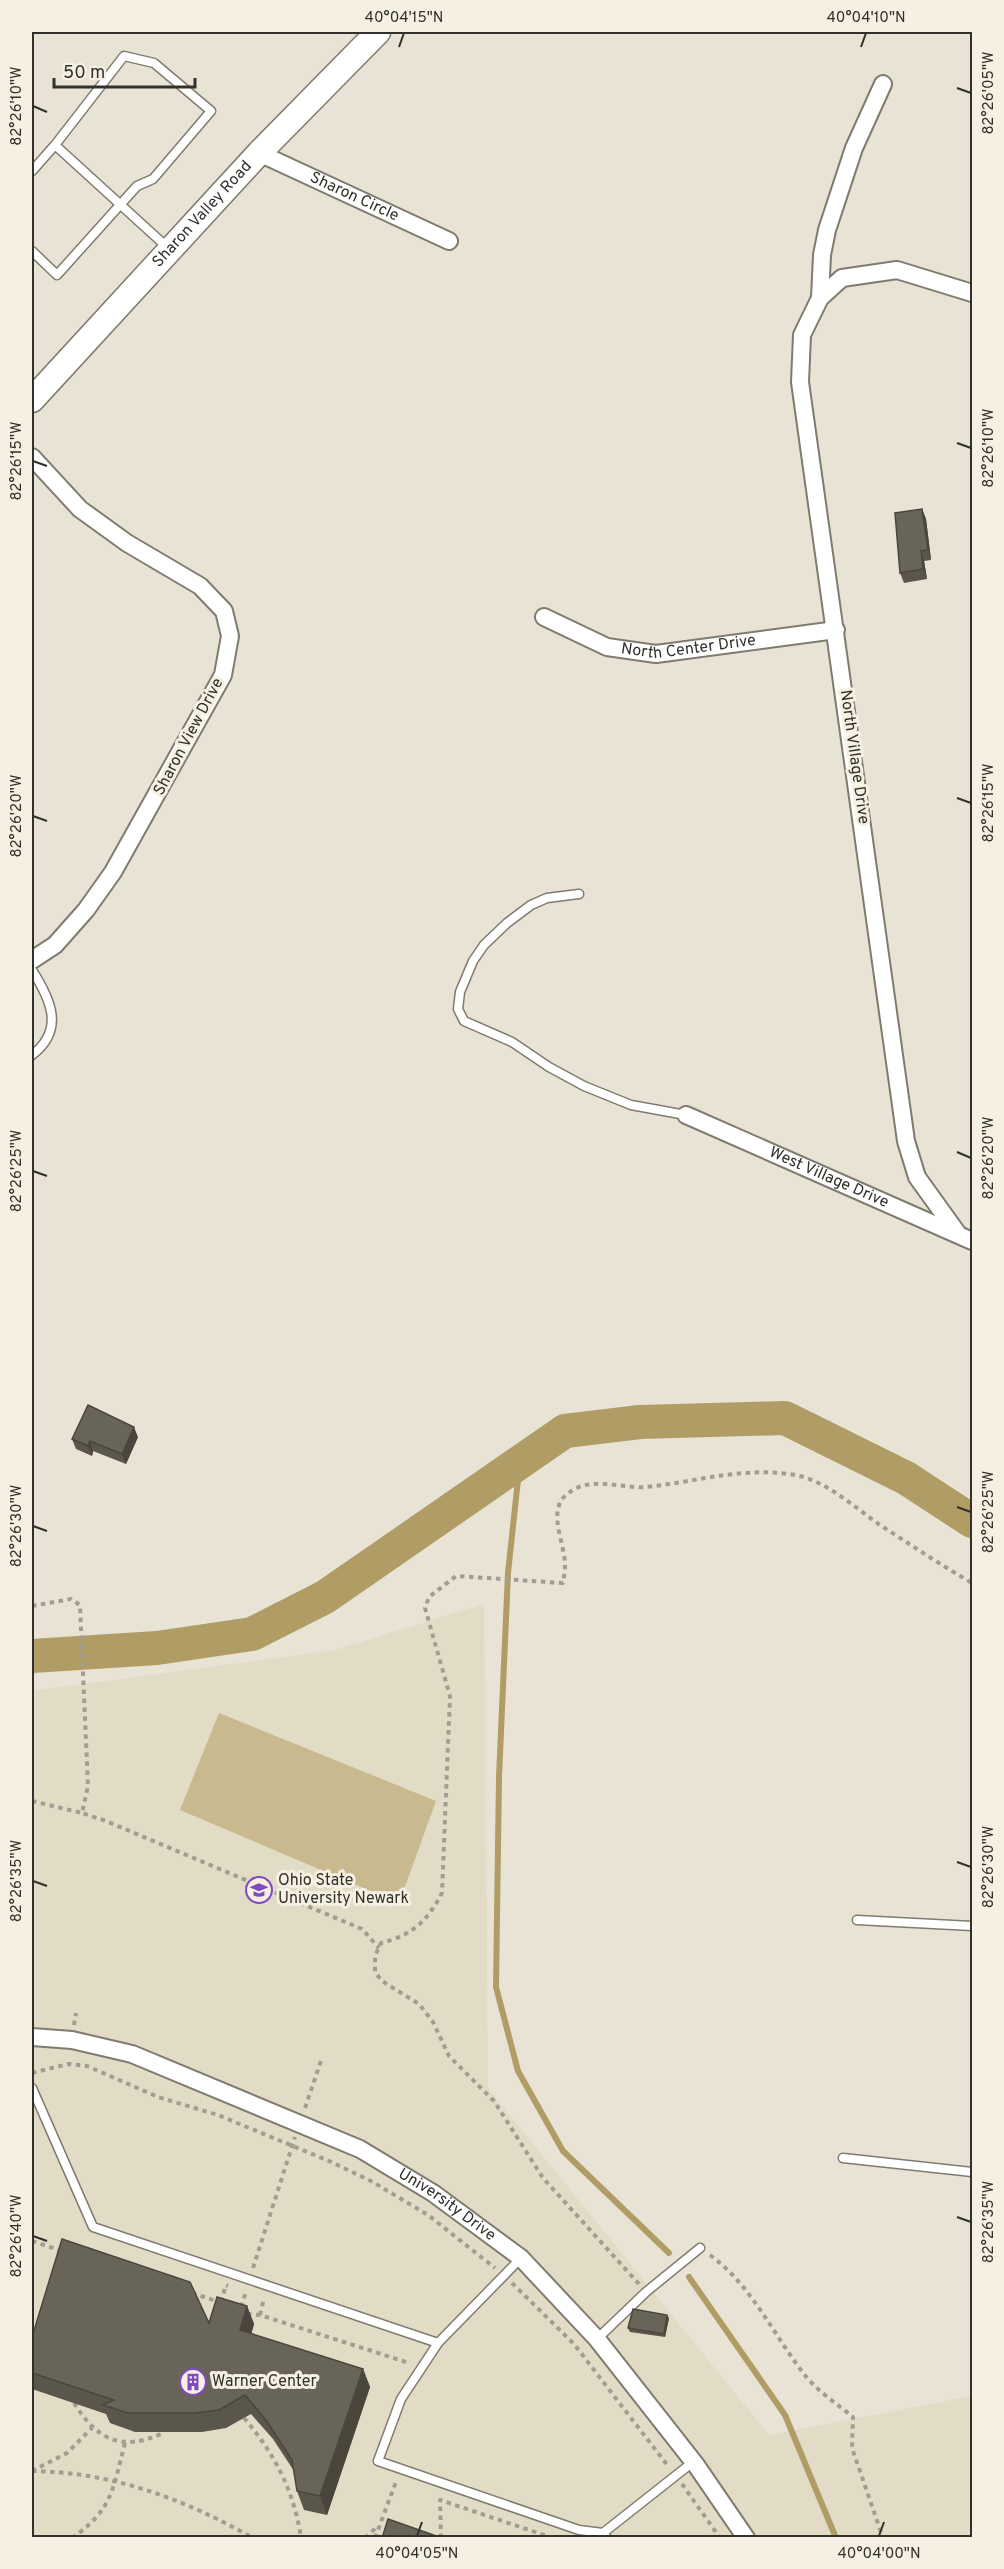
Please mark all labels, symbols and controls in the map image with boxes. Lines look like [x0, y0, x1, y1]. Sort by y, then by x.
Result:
text: 40°04'15"N [365, 9, 443, 28]
text: 40°04'10"N [826, 9, 906, 28]
scale bar [54, 51, 195, 89]
text: 82°26'05"W [980, 51, 999, 135]
text: 50 m [63, 62, 105, 85]
text: 82°26'10"W [8, 66, 27, 146]
street label: Sharon Valley Road [149, 157, 257, 272]
street label: Sharon Circle [307, 168, 402, 226]
text: 82°26'10"W [980, 408, 999, 488]
text: 82°26'15"W [8, 421, 27, 501]
street label: North Center Drive [620, 631, 757, 664]
street label: Sharon View Drive [150, 675, 228, 799]
street label: North Village Drive [835, 689, 873, 825]
text: 82°26'15"W [980, 763, 999, 843]
text: 82°26'20"W [8, 775, 27, 857]
text: 82°26'20"W [980, 1117, 999, 1199]
text: 82°26'25"W [8, 1130, 27, 1212]
street label: West Village Drive [766, 1143, 892, 1213]
text: 82°26'25"W [980, 1471, 999, 1553]
text: 82°26'30"W [8, 1485, 27, 1567]
text: 82°26'30"W [980, 1826, 999, 1908]
text: 82°26'35"W [8, 1840, 27, 1922]
place label: Ohio State University Newark [278, 1871, 409, 1909]
school or university icon: Ohio State University Newark [244, 1875, 274, 1905]
street label: University Drive [394, 2164, 500, 2246]
text: 82°26'35"W [980, 2181, 999, 2263]
text: 82°26'40"W [8, 2194, 27, 2278]
building icon: Warner Center [178, 2367, 208, 2397]
place label: Warner Center [212, 2372, 317, 2392]
text: 40°04'05"N [376, 2545, 458, 2564]
text: 40°04'00"N [837, 2545, 921, 2564]

